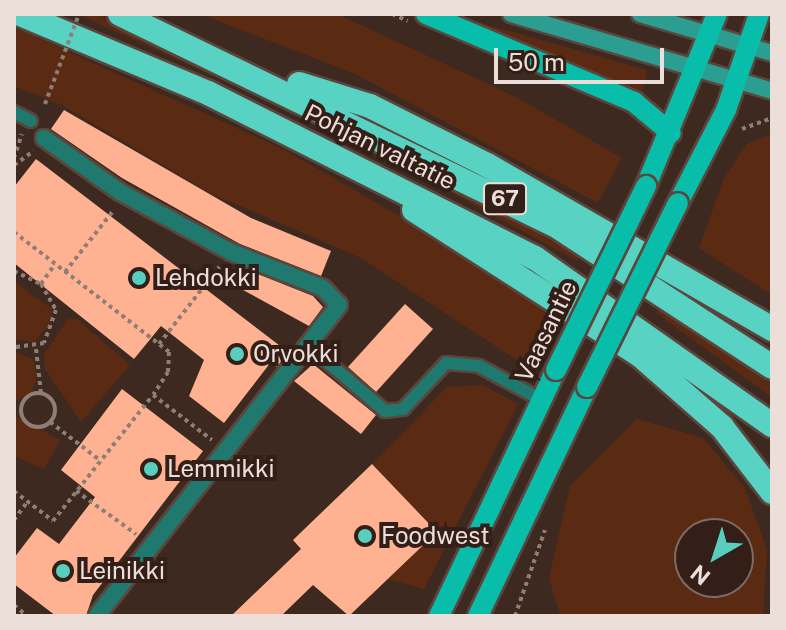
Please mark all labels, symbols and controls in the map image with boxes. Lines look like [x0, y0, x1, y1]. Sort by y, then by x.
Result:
scale bar [498, 32, 668, 82]
text: 50 m [508, 48, 565, 76]
street label: Pohjan valtatie [300, 98, 460, 196]
road number: 67 [483, 181, 527, 217]
place label: Lehdokki [155, 264, 257, 292]
marker: Lehdokki [130, 269, 148, 287]
street label: Vaasantie [509, 276, 583, 386]
place label: Orvokki [253, 340, 338, 368]
marker: Orvokki [228, 345, 246, 363]
place label: Lemmikki [167, 455, 274, 483]
marker: Lemmikki [142, 460, 160, 478]
north arrow [674, 518, 754, 598]
place label: Foodwest [381, 522, 490, 550]
marker: Foodwest [356, 527, 374, 545]
place label: Leinikki [79, 557, 165, 585]
text: N [685, 560, 715, 591]
marker: Leinikki [54, 562, 72, 580]

